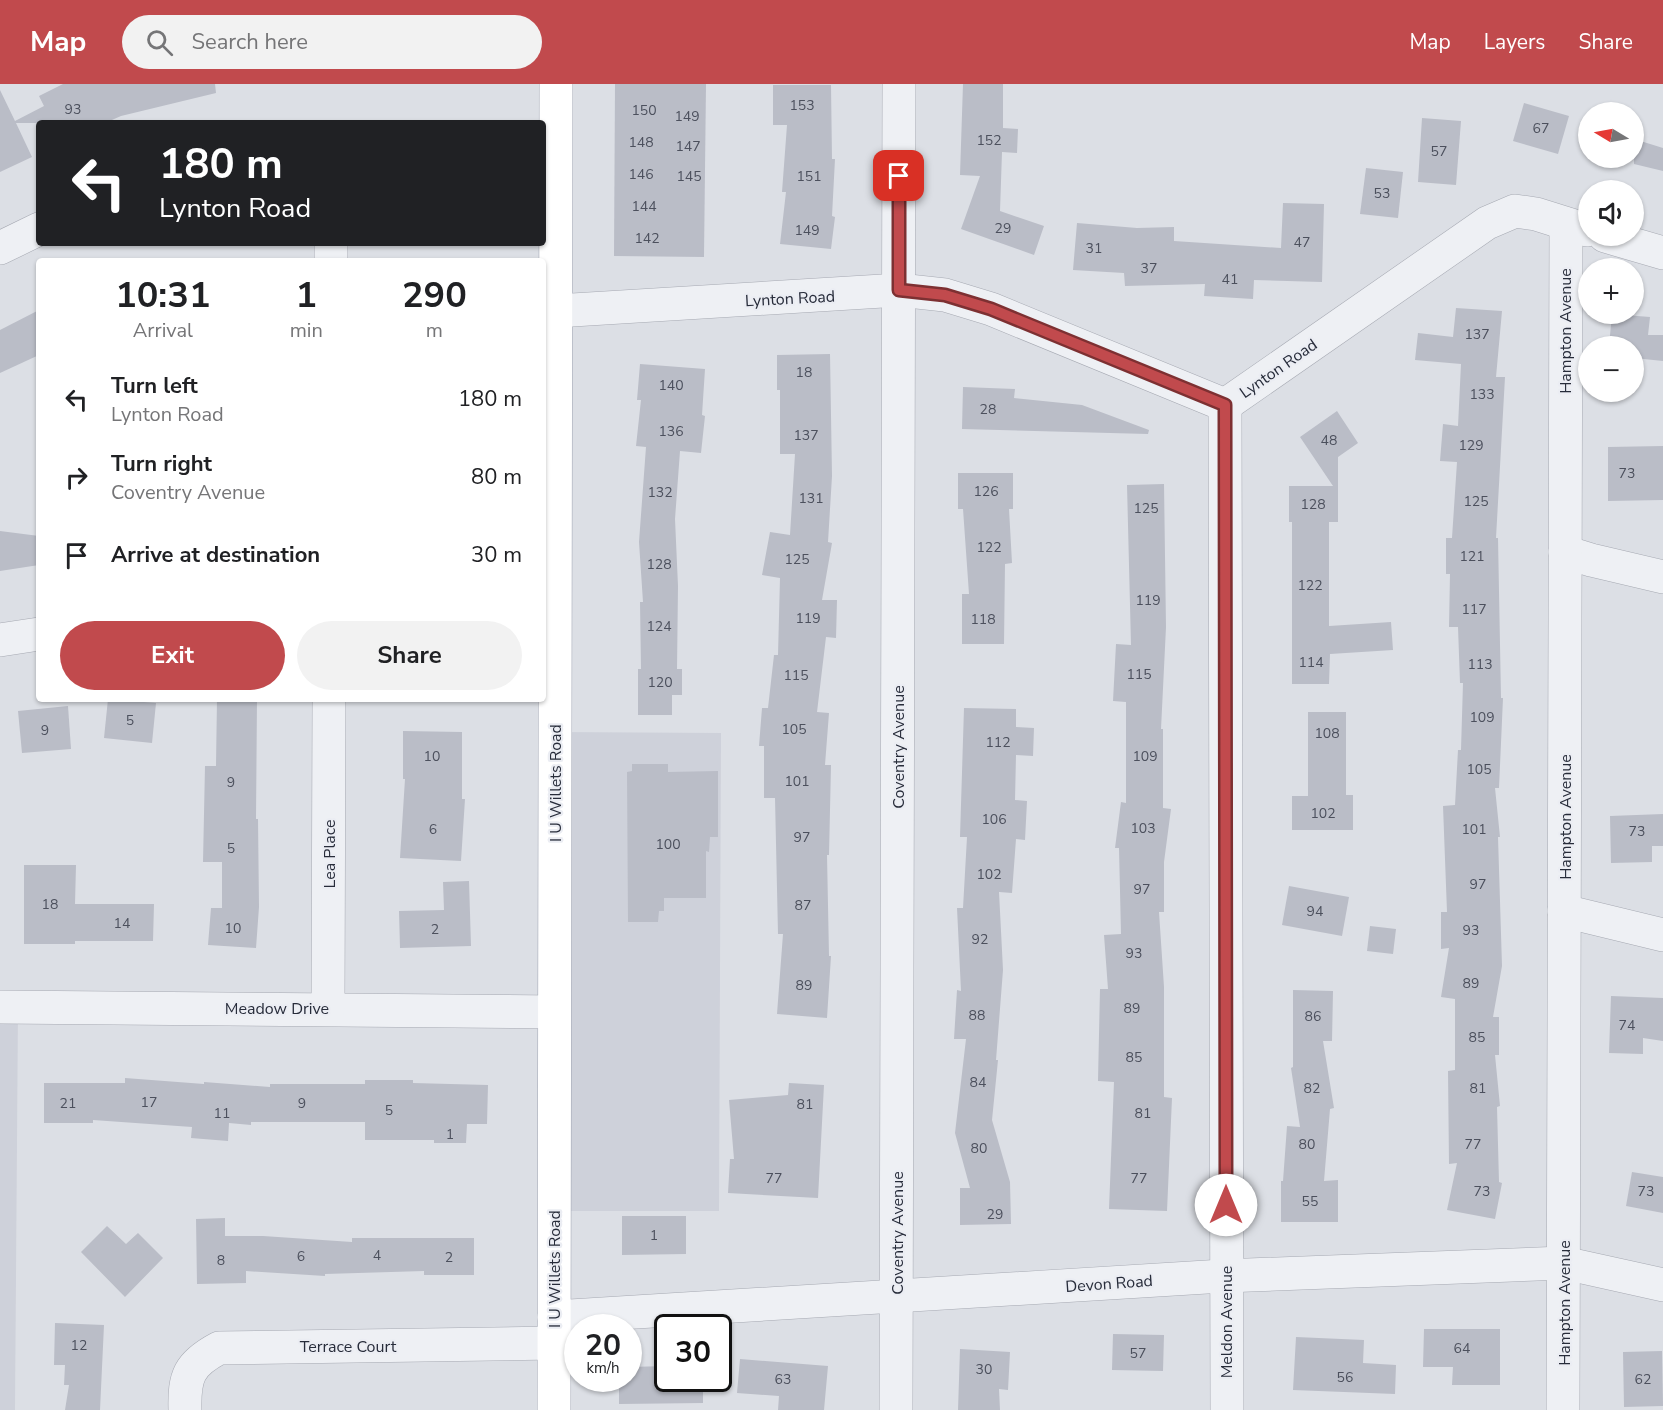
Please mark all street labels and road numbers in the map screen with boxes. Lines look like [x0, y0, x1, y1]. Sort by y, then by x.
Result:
street label: Hampton Avenue [1555, 268, 1577, 394]
street label: Lynton Road [744, 286, 836, 312]
street label: Lynton Road [1235, 334, 1322, 404]
street label: Coventry Avenue [888, 685, 910, 809]
street label: I U Willets Road [545, 724, 567, 842]
street label: Hampton Avenue [1555, 754, 1577, 880]
street label: Lea Place [319, 820, 341, 888]
street label: Meadow Drive [225, 998, 329, 1020]
street label: Coventry Avenue [887, 1171, 909, 1295]
street label: I U Willets Road [544, 1210, 566, 1328]
street label: Hampton Avenue [1554, 1240, 1576, 1366]
street label: Meldon Avenue [1216, 1266, 1238, 1378]
street label: Devon Road [1065, 1270, 1154, 1298]
street label: Terrace Court [300, 1336, 397, 1358]

